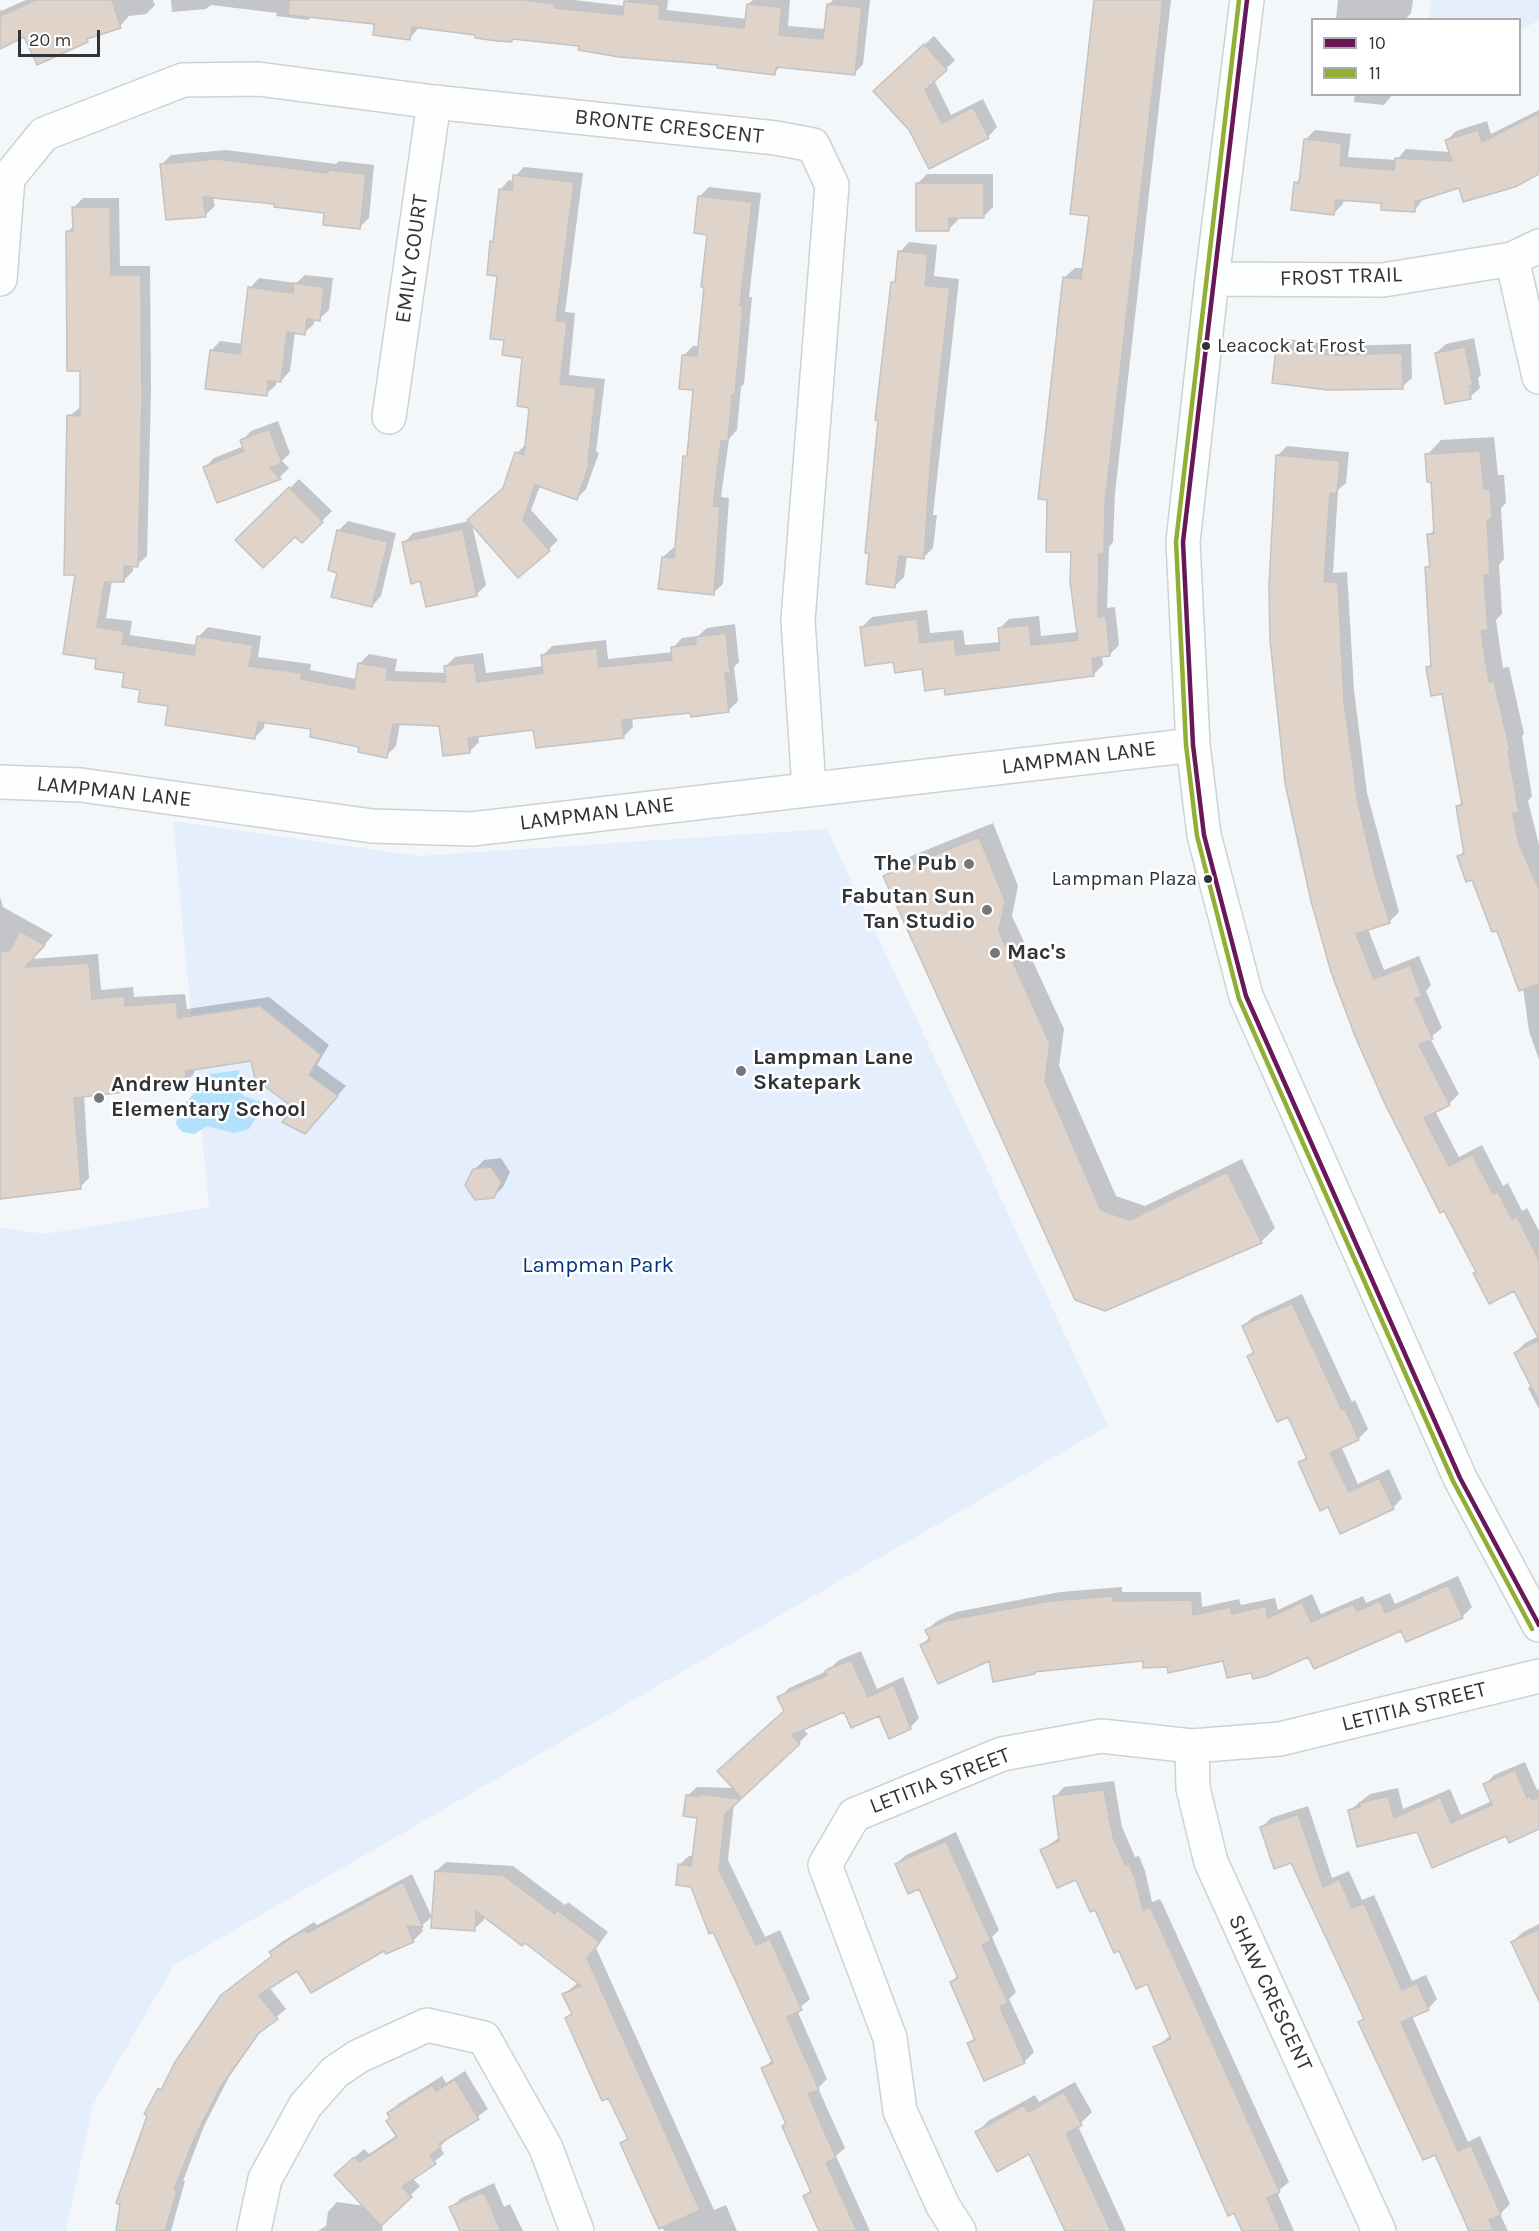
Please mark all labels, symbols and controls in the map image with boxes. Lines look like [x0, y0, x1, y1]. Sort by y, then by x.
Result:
scale bar [21, 18, 104, 56]
legend [1311, 18, 1521, 96]
text: 20 m [29, 29, 71, 51]
text: 10 [1369, 32, 1386, 54]
text: 11 [1369, 62, 1381, 84]
street label: BRONTE CRESCENT [573, 104, 765, 150]
street label: EMILY COURT [390, 193, 434, 325]
street label: FROST TRAIL [1279, 262, 1403, 292]
place label: Leacock at Frost [1217, 334, 1365, 358]
marker: Leacock at Frost [1200, 340, 1212, 352]
street label: LAMPMAN LANE [1000, 735, 1158, 781]
street label: LAMPMAN LANE [35, 771, 193, 813]
street label: LAMPMAN LANE [518, 791, 676, 837]
place label: The Pub [874, 851, 957, 877]
marker: The Pub [962, 857, 976, 871]
place label: Lampman Plaza [1052, 867, 1197, 891]
marker: Lampman Plaza [1202, 873, 1214, 885]
place label: Fabutan Sun Tan Studio [841, 884, 975, 936]
marker: Fabutan Sun Tan Studio [980, 903, 994, 917]
place label: Mac's [1007, 940, 1066, 966]
marker: Mac's [988, 946, 1002, 960]
place label: Lampman Lane Skatepark [753, 1045, 913, 1096]
marker: Lampman Lane Skatepark [734, 1064, 748, 1078]
place label: Andrew Hunter Elementary School [111, 1072, 306, 1124]
marker: Andrew Hunter Elementary School [92, 1091, 106, 1105]
park label: Lampman Park [522, 1253, 674, 1279]
street label: LETITIA STREET [1339, 1676, 1489, 1738]
street label: LETITIA STREET [866, 1742, 1014, 1820]
street label: SHAW CRESCENT [1222, 1911, 1318, 2075]

